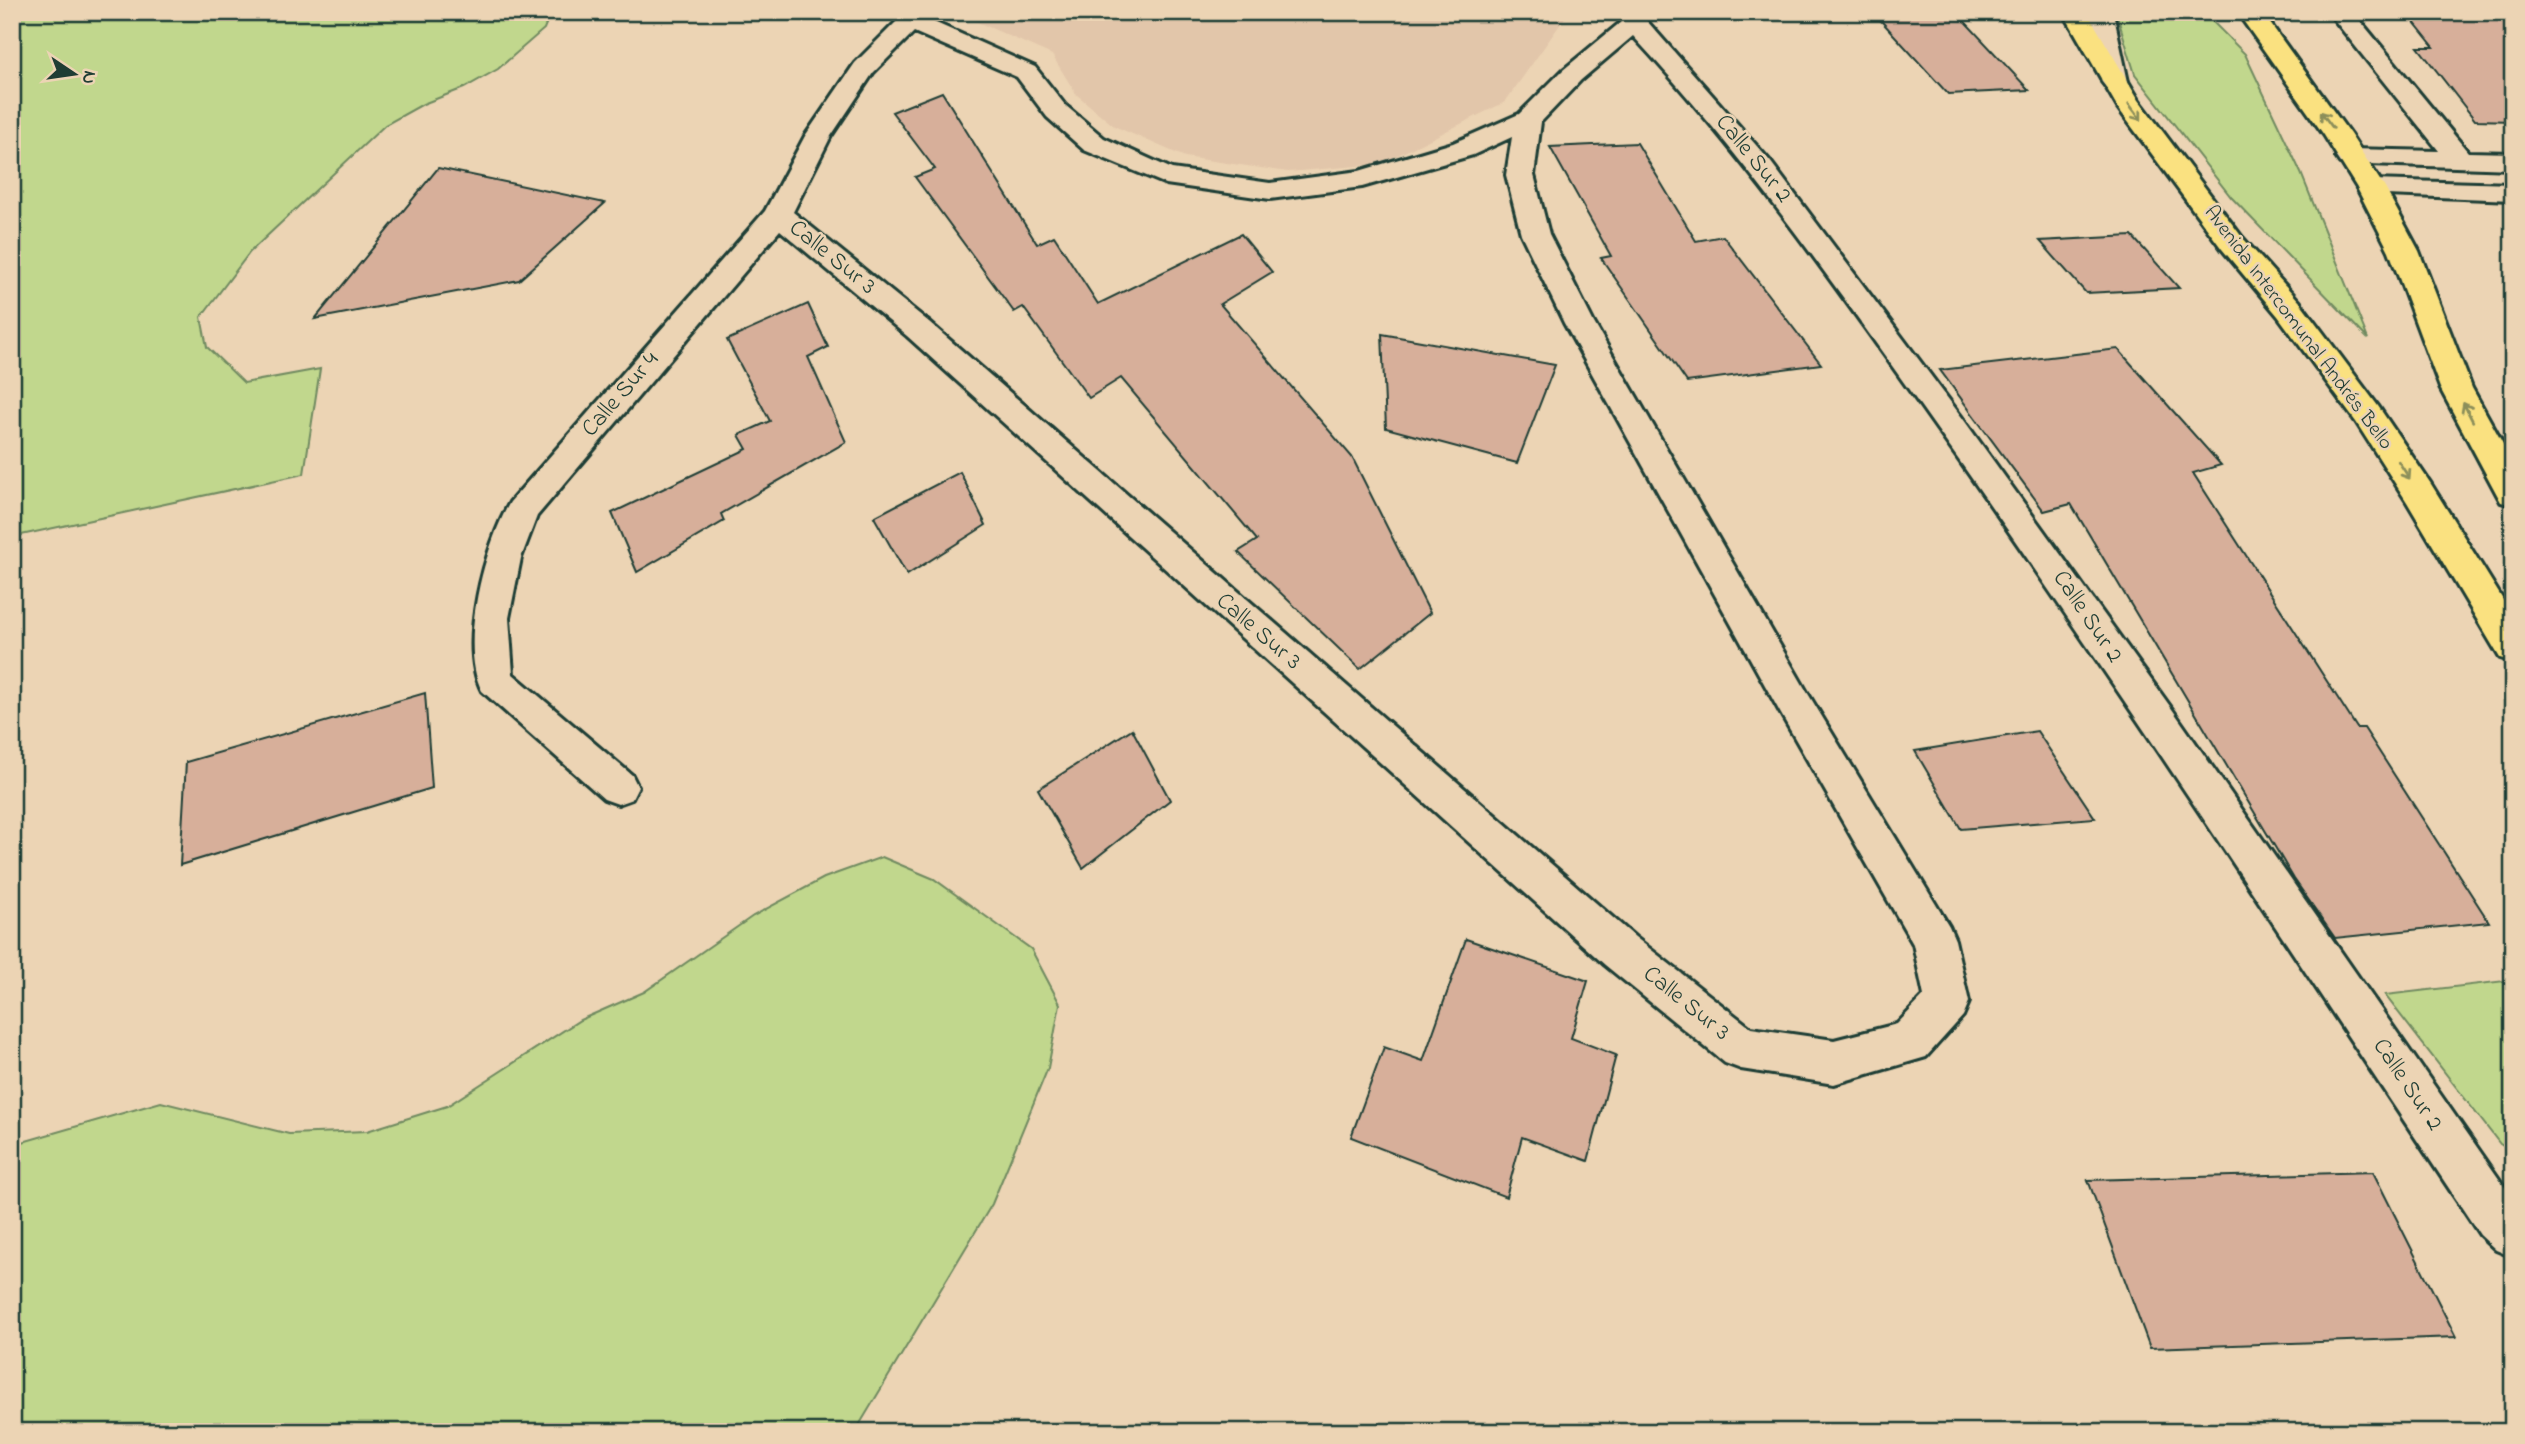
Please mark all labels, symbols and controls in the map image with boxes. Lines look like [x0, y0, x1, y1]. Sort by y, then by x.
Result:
north arrow [38, 38, 108, 108]
text: N [73, 68, 103, 87]
one-way arrow [2128, 103, 2143, 121]
street label: Calle Sur 2 [1706, 107, 1800, 211]
one-way arrow [2320, 111, 2334, 130]
street label: Avenida Intercomunal Andrés Bello [2196, 199, 2400, 457]
street label: Calle Sur 3 [781, 212, 883, 304]
street label: Calle Sur 4 [574, 344, 668, 445]
one-way arrow [2461, 402, 2475, 423]
one-way arrow [2397, 460, 2411, 480]
street label: Calle Sur 2 [2043, 564, 2131, 671]
street label: Calle Sur 3 [1208, 585, 1308, 679]
street label: Calle Sur 3 [1635, 958, 1737, 1050]
street label: Calle Sur 2 [2363, 1032, 2451, 1139]

